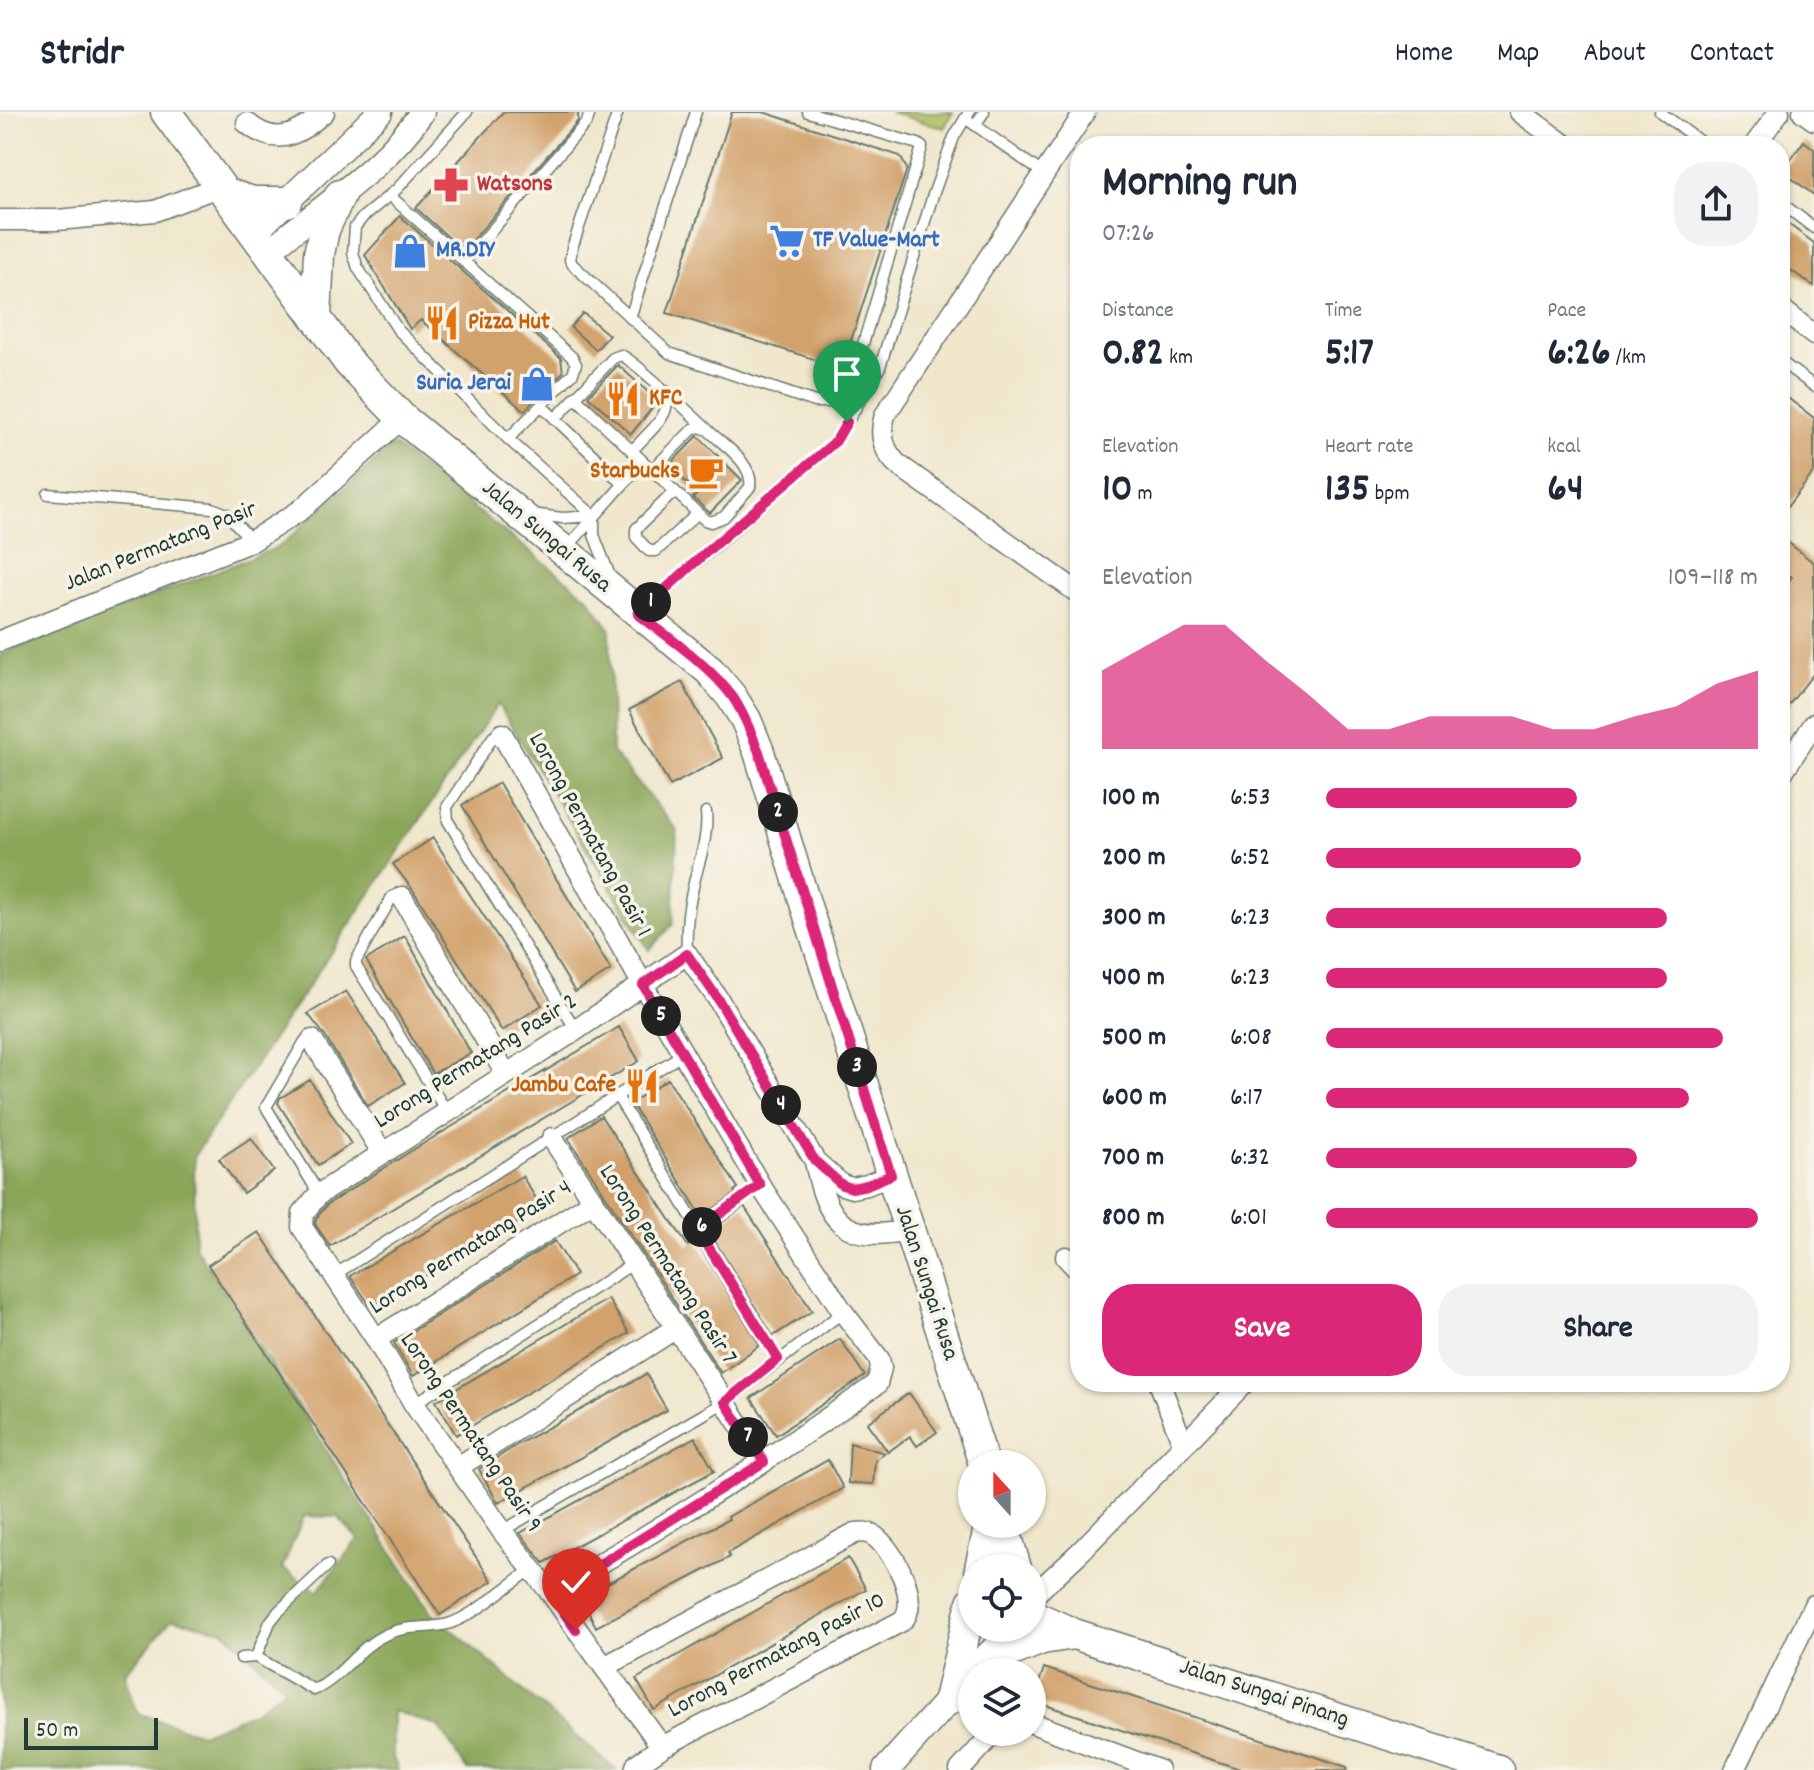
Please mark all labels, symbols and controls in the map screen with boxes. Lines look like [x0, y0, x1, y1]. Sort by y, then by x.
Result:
text: Stridr [40, 28, 124, 83]
text: Home [1395, 35, 1453, 75]
text: Map [1497, 35, 1539, 75]
text: About [1583, 35, 1646, 75]
text: Contact [1690, 35, 1774, 75]
text: Morning run [1102, 154, 1297, 217]
button: share [1674, 162, 1758, 246]
pharmacy icon: Watsons [432, 166, 470, 204]
place label: Watsons [477, 168, 553, 202]
text: 07:26 [1102, 216, 1155, 253]
supermarket icon: TF Value-Mart [768, 222, 806, 260]
place label: TF Value-Mart [813, 224, 940, 258]
shop icon: MR.DIY [391, 232, 429, 270]
place label: MR.DIY [436, 234, 496, 268]
text: Distance [1102, 296, 1174, 327]
text: Time [1325, 296, 1362, 327]
text: Pace [1547, 296, 1586, 327]
restaurant icon: Pizza Hut [423, 304, 461, 342]
place label: Pizza Hut [468, 306, 550, 340]
text: 0.82 [1102, 327, 1164, 384]
text: 5:17 [1325, 327, 1374, 384]
text: 6:26 [1547, 327, 1611, 384]
pin [813, 340, 881, 422]
text: km [1164, 343, 1193, 374]
text: /km [1611, 343, 1646, 374]
icon: arrive [825, 352, 869, 396]
shop icon: Suria Jerai [518, 365, 556, 403]
place label: Suria Jerai [416, 367, 512, 401]
restaurant icon: KFC [604, 380, 642, 418]
place label: KFC [649, 382, 683, 416]
text: Elevation [1102, 432, 1179, 463]
text: Heart rate [1325, 432, 1414, 463]
text: kcal [1547, 432, 1581, 463]
cafe icon: Starbucks [687, 453, 725, 491]
place label: Starbucks [590, 455, 680, 489]
text: 10 [1102, 463, 1133, 520]
text: 135 [1325, 463, 1370, 520]
text: 64 [1547, 463, 1584, 520]
street label: Jalan Sungai Rusa [474, 472, 619, 602]
text: m [1133, 479, 1153, 510]
text: bpm [1370, 479, 1410, 510]
street label: Jalan Permatang Pasir [60, 493, 262, 601]
text: Elevation [1102, 560, 1192, 597]
text: 109–118 m [1668, 560, 1758, 597]
pin: 1 [631, 582, 671, 622]
text: 1 [649, 586, 653, 617]
street label: Lorong Permatang Pasir 1 [519, 727, 659, 943]
text: 100 m [1102, 780, 1160, 817]
text: 6:53 [1230, 780, 1271, 817]
pin: 2 [758, 792, 798, 832]
text: 2 [773, 796, 783, 827]
text: 200 m [1102, 840, 1166, 877]
text: 6:52 [1230, 840, 1270, 877]
text: 300 m [1102, 900, 1166, 937]
text: 6:23 [1230, 900, 1270, 937]
text: 400 m [1102, 960, 1165, 997]
text: 6:23 [1230, 960, 1270, 997]
street label: Lorong Permatang Pasir 2 [368, 986, 584, 1138]
pin: 5 [641, 996, 681, 1036]
text: 5 [656, 1000, 666, 1031]
text: 500 m [1102, 1020, 1166, 1057]
text: 6:08 [1230, 1020, 1272, 1057]
pin: 3 [837, 1047, 877, 1087]
text: 3 [852, 1051, 862, 1082]
restaurant icon: Jambu Cafe [623, 1067, 661, 1105]
place label: Jambu Cafe [511, 1069, 616, 1103]
text: 600 m [1102, 1080, 1167, 1117]
text: 6:17 [1230, 1080, 1263, 1117]
pin: 4 [761, 1085, 801, 1125]
text: 4 [776, 1089, 786, 1120]
text: 700 m [1102, 1140, 1164, 1177]
text: 6:32 [1230, 1140, 1270, 1177]
street label: Lorong Permatang Pasir 7 [589, 1158, 745, 1372]
street label: Lorong Permatang Pasir 4 [363, 1172, 579, 1324]
text: 800 m [1102, 1200, 1165, 1237]
text: 6:01 [1230, 1200, 1267, 1237]
street label: Jalan Sungai Rusa [885, 1201, 967, 1365]
pin: 6 [682, 1207, 722, 1247]
text: 6 [697, 1211, 707, 1242]
button: Save [1102, 1284, 1422, 1376]
button: Share [1438, 1284, 1758, 1376]
street label: Lorong Permatang Pasir 9 [390, 1326, 550, 1540]
pin: 7 [728, 1417, 768, 1457]
text: 7 [744, 1421, 752, 1452]
north arrow [958, 1450, 1046, 1538]
map controls [958, 1450, 1046, 1746]
pin [542, 1548, 610, 1630]
button: locate [958, 1554, 1046, 1642]
icon: check [554, 1560, 598, 1604]
street label: Lorong Permatang Pasir 10 [662, 1584, 892, 1728]
street label: Jalan Sungai Pinang [1175, 1651, 1353, 1737]
button: layers [958, 1658, 1046, 1746]
scale bar [24, 1714, 158, 1750]
text: 50 m [36, 1716, 78, 1747]

